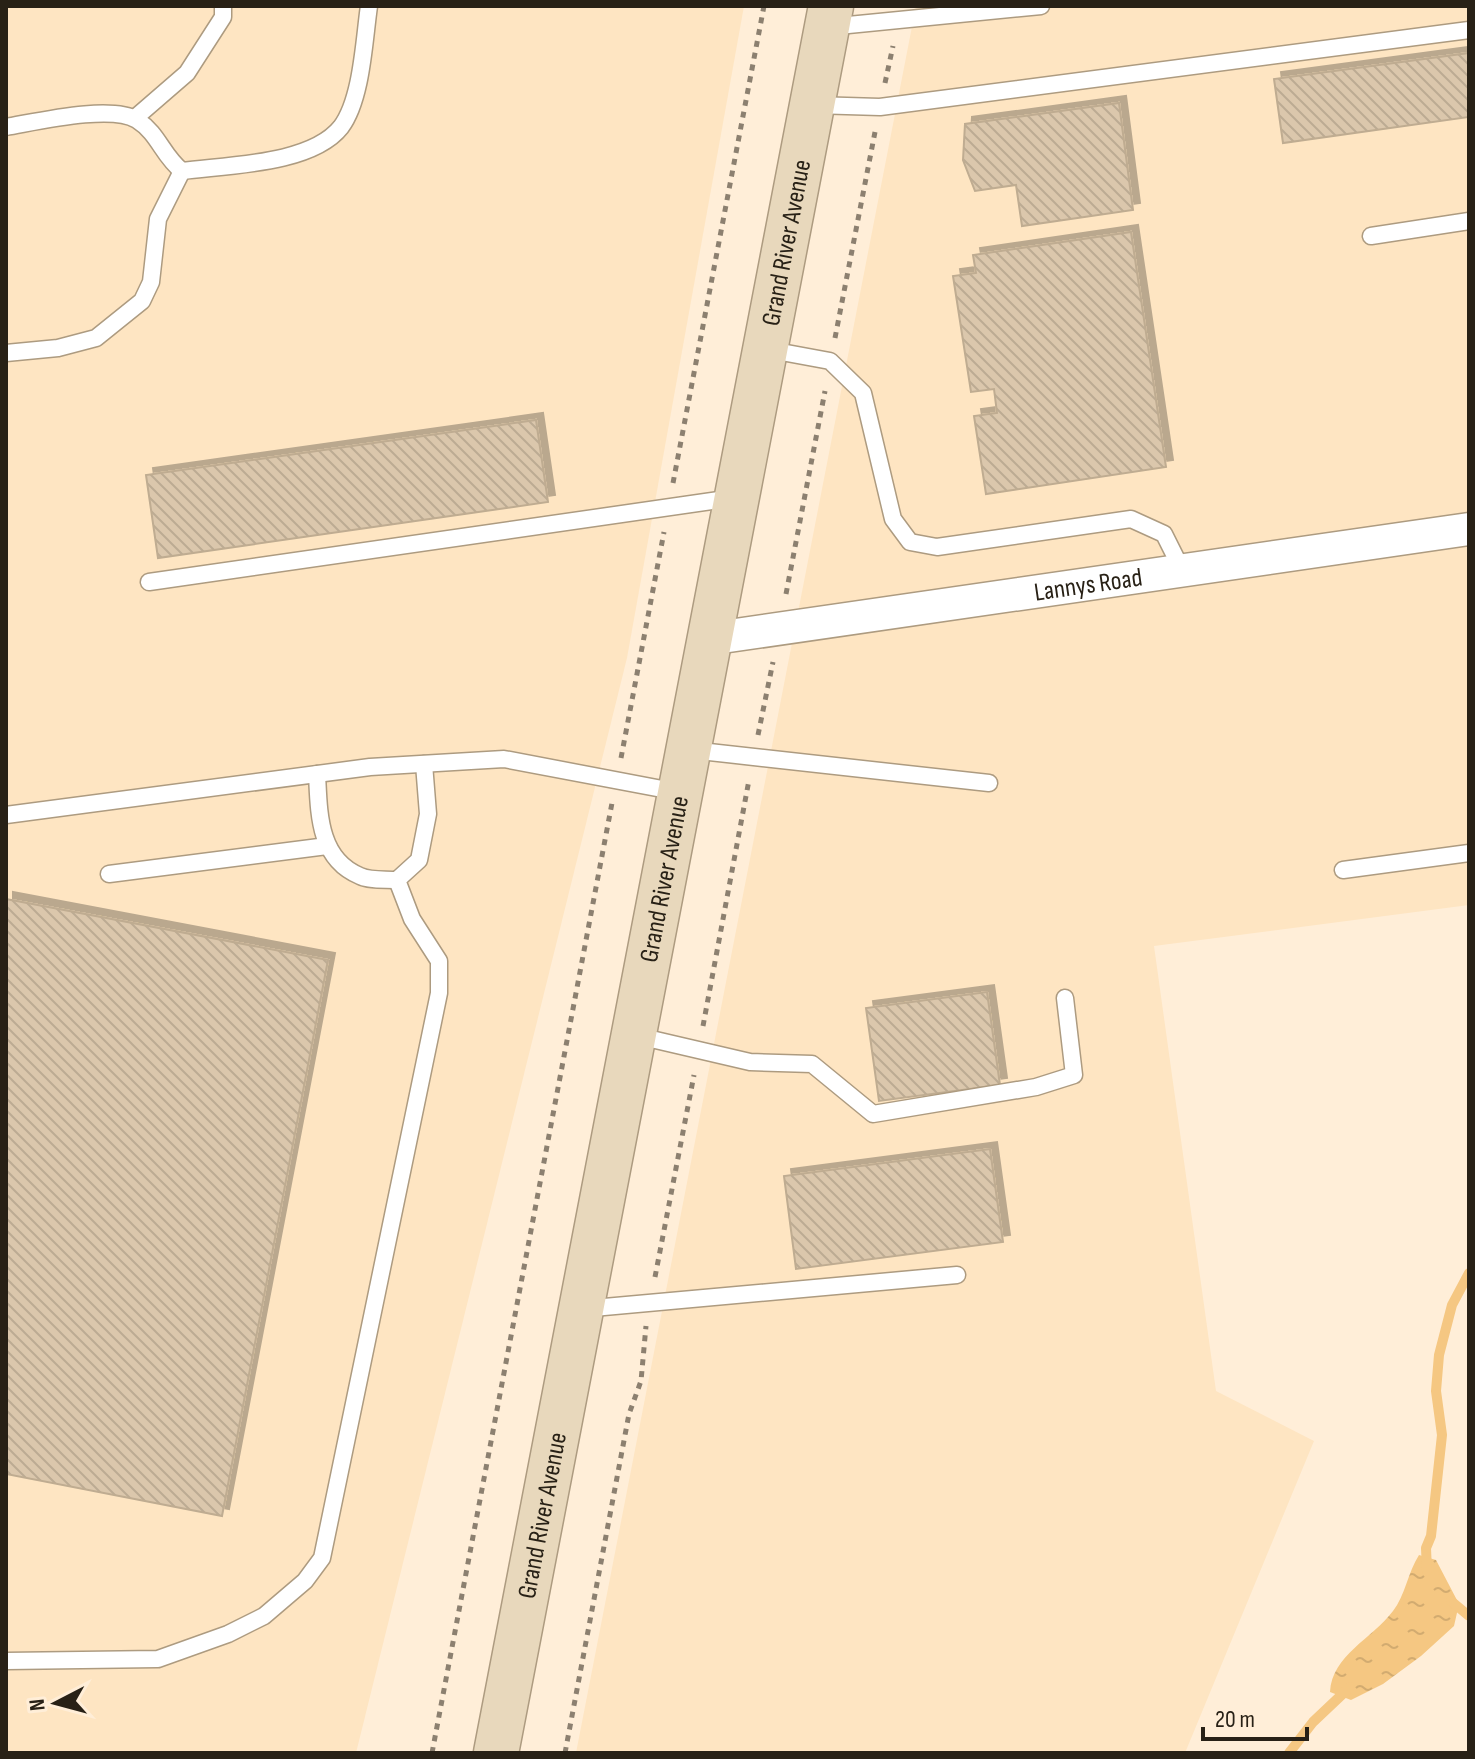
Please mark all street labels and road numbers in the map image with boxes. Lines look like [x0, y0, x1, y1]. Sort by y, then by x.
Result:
street label: Grand River Avenue [756, 157, 818, 329]
street label: Lannys Road [1032, 562, 1144, 609]
street label: Grand River Avenue [634, 793, 696, 965]
street label: Grand River Avenue [512, 1430, 574, 1601]

